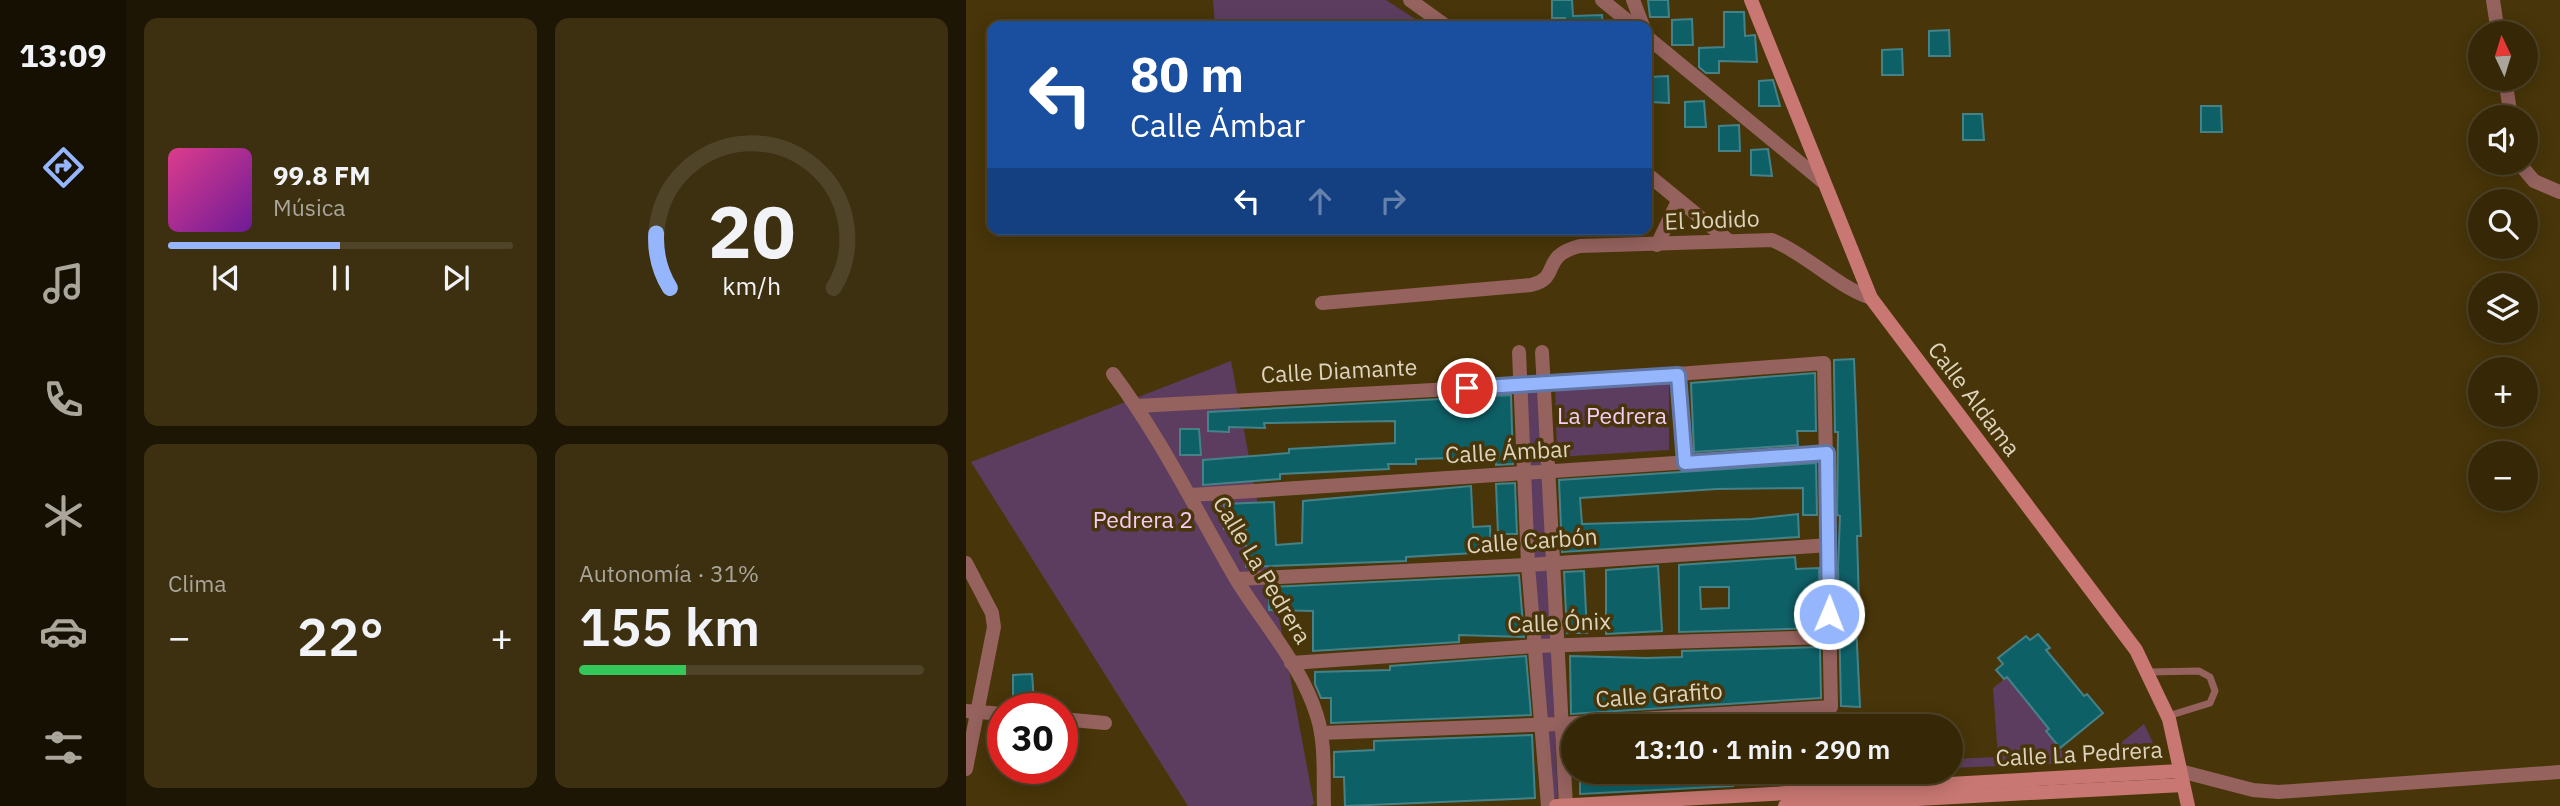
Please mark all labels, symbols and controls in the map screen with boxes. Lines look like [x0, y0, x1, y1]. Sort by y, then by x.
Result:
north arrow [2468, 21, 2538, 91]
map controls [2468, 21, 2538, 511]
text: 13:09 [19, 34, 107, 76]
text: 80 m [1130, 42, 1244, 105]
icon: left [1015, 49, 1106, 140]
text: Calle Ámbar [1130, 104, 1305, 146]
button: sound [2468, 105, 2538, 175]
icon: directions [39, 143, 88, 192]
text: 99.8 FM [273, 158, 371, 192]
icon: left [1228, 182, 1266, 220]
icon: ahead [1301, 182, 1339, 220]
icon: right [1374, 182, 1412, 220]
text: 20 [708, 184, 795, 279]
button: search [2468, 189, 2538, 259]
text: Música [273, 192, 346, 222]
street label: El Jodido [1664, 202, 1760, 236]
icon: music [39, 259, 88, 308]
icon: previous [207, 259, 245, 297]
icon: pause [322, 259, 360, 297]
icon: next [437, 259, 475, 297]
text: km/h [722, 269, 781, 302]
button: layers [2468, 273, 2538, 343]
street label: Calle Aldama [1922, 335, 2028, 462]
street label: Calle Diamante [1260, 351, 1418, 389]
button: + [2468, 357, 2538, 427]
pin [1437, 358, 1497, 418]
icon: arrive [1448, 369, 1486, 407]
icon: phone [39, 375, 88, 424]
park label: La Pedrera [1557, 400, 1667, 430]
street label: Calle Ámbar [1444, 433, 1572, 469]
button: − [2468, 441, 2538, 511]
street label: Calle La Pedrera [1207, 490, 1319, 649]
icon: climate [39, 491, 88, 540]
park label: Pedrera 2 [1093, 504, 1193, 534]
street label: Calle Carbón [1465, 520, 1598, 560]
text: Autonomía · 31% [579, 558, 759, 588]
text: Clima [168, 568, 227, 598]
position arrow [1792, 577, 1866, 651]
text: 155 km [579, 593, 760, 660]
text: 22° [297, 603, 384, 670]
street label: Calle Ónix [1507, 605, 1612, 639]
icon: car [39, 607, 88, 656]
text: − [168, 612, 191, 661]
text: + [490, 612, 513, 661]
street label: Calle Grafito [1594, 675, 1724, 713]
speed limit sign: 30 [987, 693, 1078, 784]
icon: filters [39, 723, 88, 772]
text: 13:10 · 1 min · 290 m [1634, 732, 1890, 766]
street label: Calle La Pedrera [1995, 734, 2163, 772]

